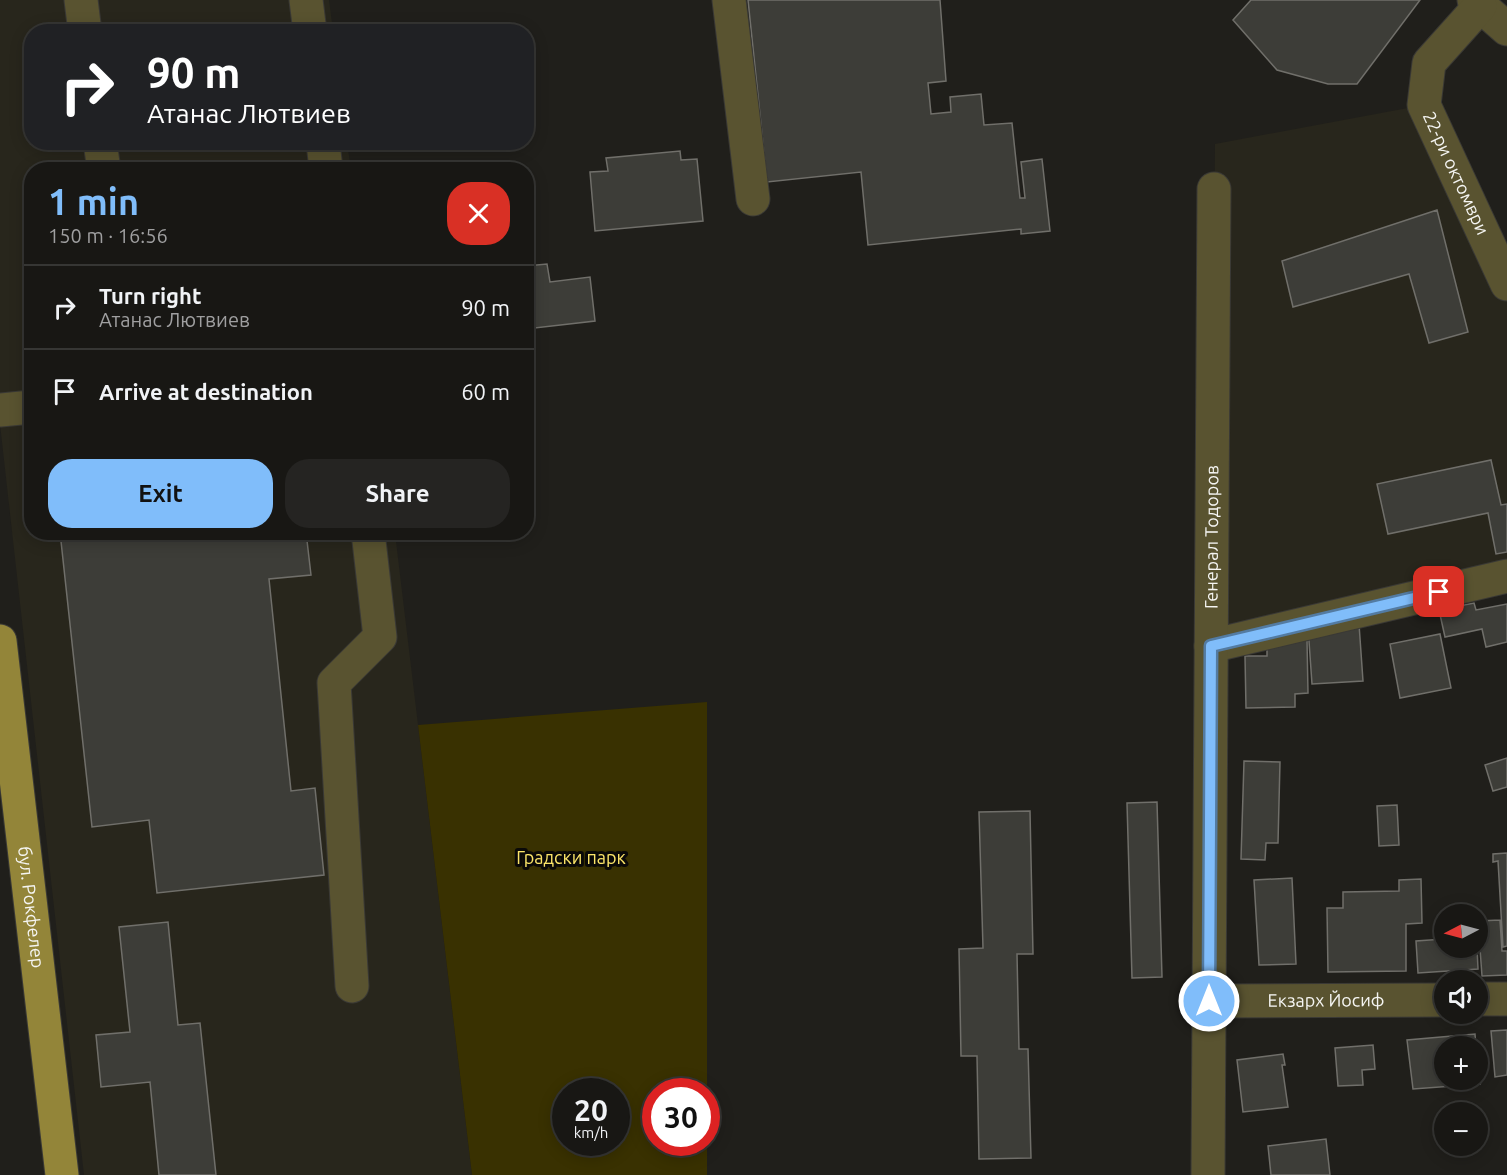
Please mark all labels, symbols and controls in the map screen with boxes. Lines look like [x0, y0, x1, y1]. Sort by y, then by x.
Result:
icon: right [48, 48, 126, 126]
text: 90 m [147, 49, 241, 96]
text: Атанас Лютвиев [147, 98, 351, 128]
street label: 22-ри октомври [1419, 108, 1494, 238]
text: 1 min [48, 181, 139, 222]
button: close [447, 182, 510, 245]
text: 150 m · 16:56 [48, 224, 168, 247]
text: Turn right [99, 283, 201, 308]
icon: right [48, 291, 81, 324]
text: 90 m [461, 295, 510, 320]
text: Атанас Лютвиев [99, 308, 250, 331]
icon: arrive [48, 375, 81, 408]
text: Arrive at destination [99, 379, 313, 404]
text: 60 m [461, 379, 510, 404]
button: Exit [48, 459, 273, 528]
button: Share [285, 459, 510, 528]
street label: Генерал Тодоров [1200, 465, 1221, 609]
pin [1413, 566, 1464, 617]
icon: arrive [1422, 575, 1455, 608]
street label: бул. Рокфелер [15, 845, 49, 969]
park label: Градски парк [516, 847, 626, 867]
north arrow [1434, 904, 1488, 958]
map controls [1434, 904, 1488, 1156]
position arrow [1177, 969, 1241, 1033]
button: sound [1434, 970, 1488, 1024]
street label: Екзарх Йосиф [1267, 989, 1385, 1010]
button: + [1434, 1036, 1488, 1090]
speed limit sign: 30 [642, 1078, 720, 1156]
text: 20 [574, 1093, 608, 1127]
button: − [1434, 1102, 1488, 1156]
text: km/h [574, 1124, 608, 1141]

